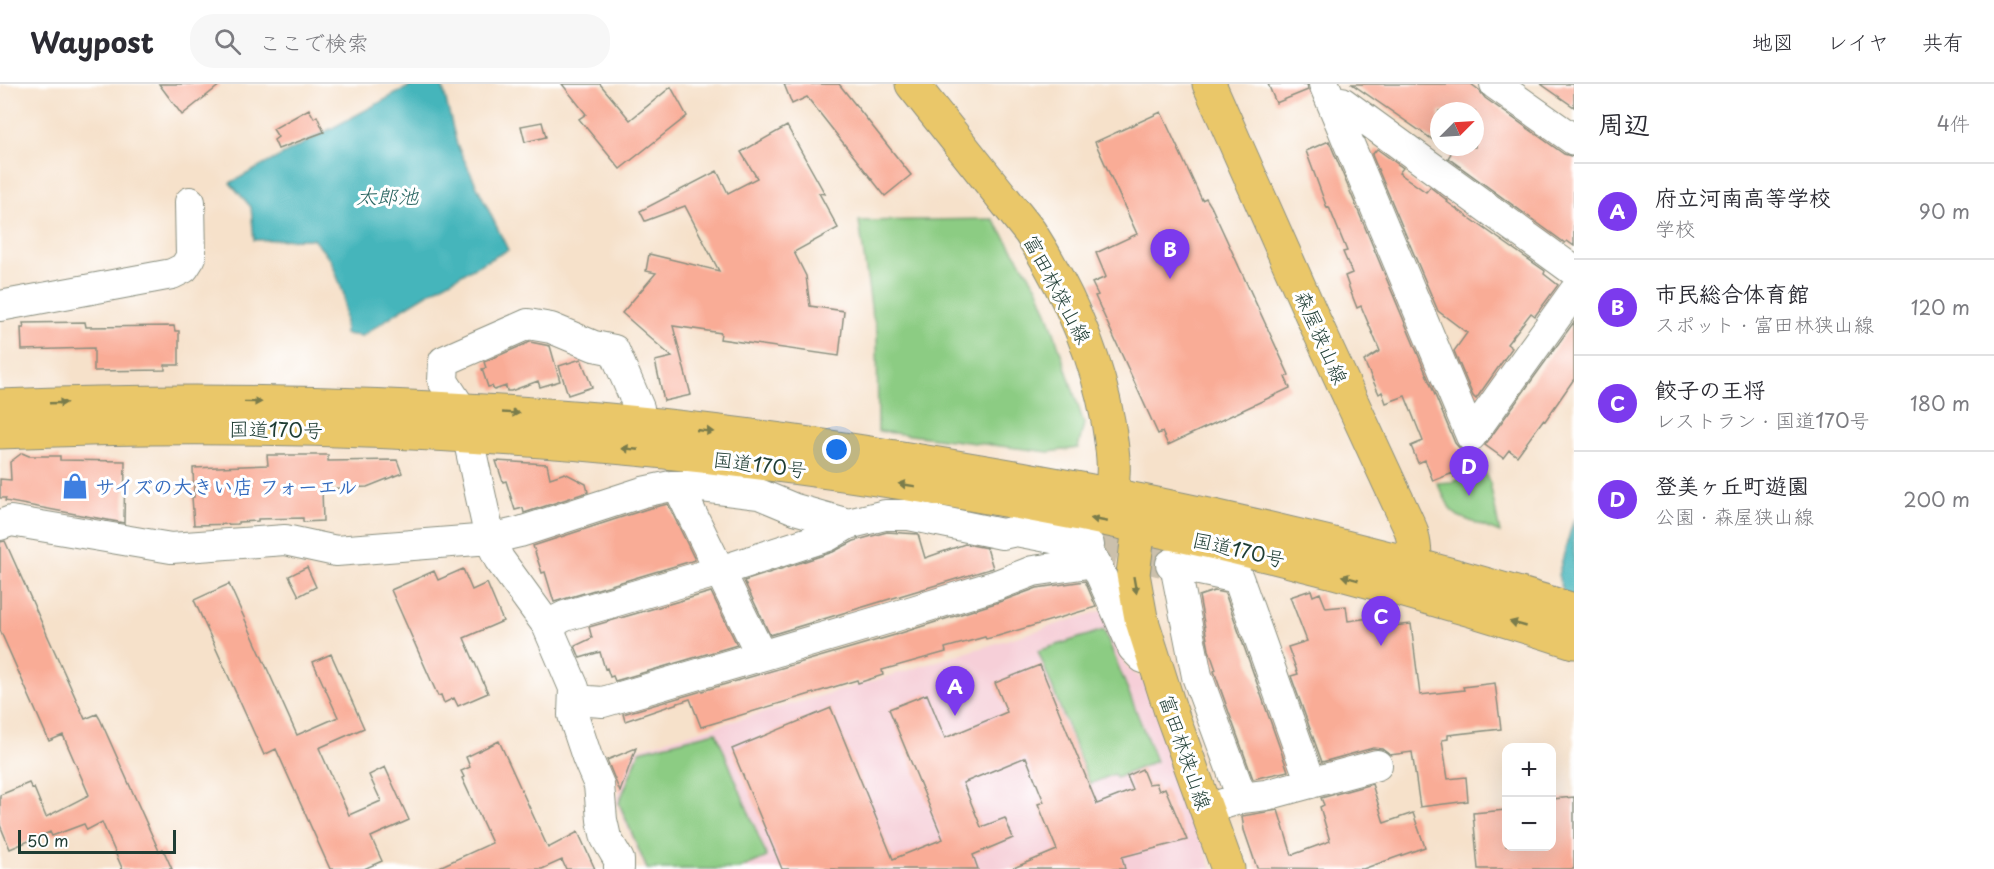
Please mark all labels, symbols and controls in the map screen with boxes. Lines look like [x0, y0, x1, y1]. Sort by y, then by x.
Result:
search box [190, 14, 610, 68]
text: Waypost [30, 20, 154, 63]
icon: search [211, 25, 244, 58]
text: ここで検索 [259, 25, 369, 58]
text: 地図 [1752, 25, 1794, 57]
text: レイヤ [1827, 25, 1889, 57]
text: 共有 [1922, 25, 1964, 57]
north arrow [1430, 102, 1484, 156]
text: 周辺 [1598, 104, 1650, 143]
text: 4件 [1937, 108, 1970, 138]
water label: 太郎池 [356, 179, 419, 211]
text: 府立河南高等学校 [1655, 180, 1831, 213]
text: A [1610, 196, 1625, 226]
text: 90 m [1919, 196, 1970, 226]
text: 学校 [1655, 213, 1695, 243]
street label: 富田林狭山線 [1017, 229, 1099, 349]
pin: B [1150, 230, 1190, 279]
text: 市民総合体育館 [1655, 276, 1809, 309]
street label: 森屋狭山線 [1288, 285, 1356, 389]
text: B [1611, 292, 1624, 322]
text: 120 m [1911, 292, 1970, 322]
text: スポット · 富田林狭山線 [1655, 309, 1874, 339]
text: 餃子の王将 [1655, 372, 1765, 405]
text: C [1610, 388, 1625, 418]
text: 180 m [1910, 388, 1970, 418]
one-way arrow [244, 397, 263, 406]
one-way arrow [49, 399, 68, 408]
text: レストラン · 国道170号 [1655, 405, 1870, 435]
one-way arrow [502, 408, 521, 417]
street label: 国道170号 [229, 413, 323, 445]
one-way arrow [696, 426, 715, 436]
your location [822, 435, 851, 464]
street label: 国道170号 [711, 443, 809, 485]
one-way arrow [621, 444, 640, 454]
pin: D [1450, 446, 1488, 496]
text: 登美ヶ丘町遊園 [1655, 468, 1809, 501]
shop icon: サイズの大きい店 フォーエル [60, 471, 90, 501]
place label: サイズの大きい店 フォーエル [95, 471, 358, 501]
one-way arrow [897, 481, 916, 490]
text: D [1610, 484, 1625, 514]
text: 200 m [1903, 484, 1970, 514]
text: 公園 · 森屋狭山線 [1655, 501, 1814, 531]
one-way arrow [1090, 514, 1108, 524]
street label: 国道170号 [1190, 524, 1288, 574]
one-way arrow [1341, 572, 1359, 582]
one-way arrow [1131, 576, 1140, 595]
pin: C [1362, 596, 1400, 646]
one-way arrow [1509, 619, 1527, 628]
pin: A [936, 666, 974, 716]
street label: 富田林狭山線 [1152, 690, 1220, 814]
map controls [1502, 743, 1556, 851]
button: + [1502, 743, 1556, 797]
button: − [1502, 797, 1556, 851]
scale bar [18, 827, 176, 854]
text: 50 m [27, 828, 68, 852]

